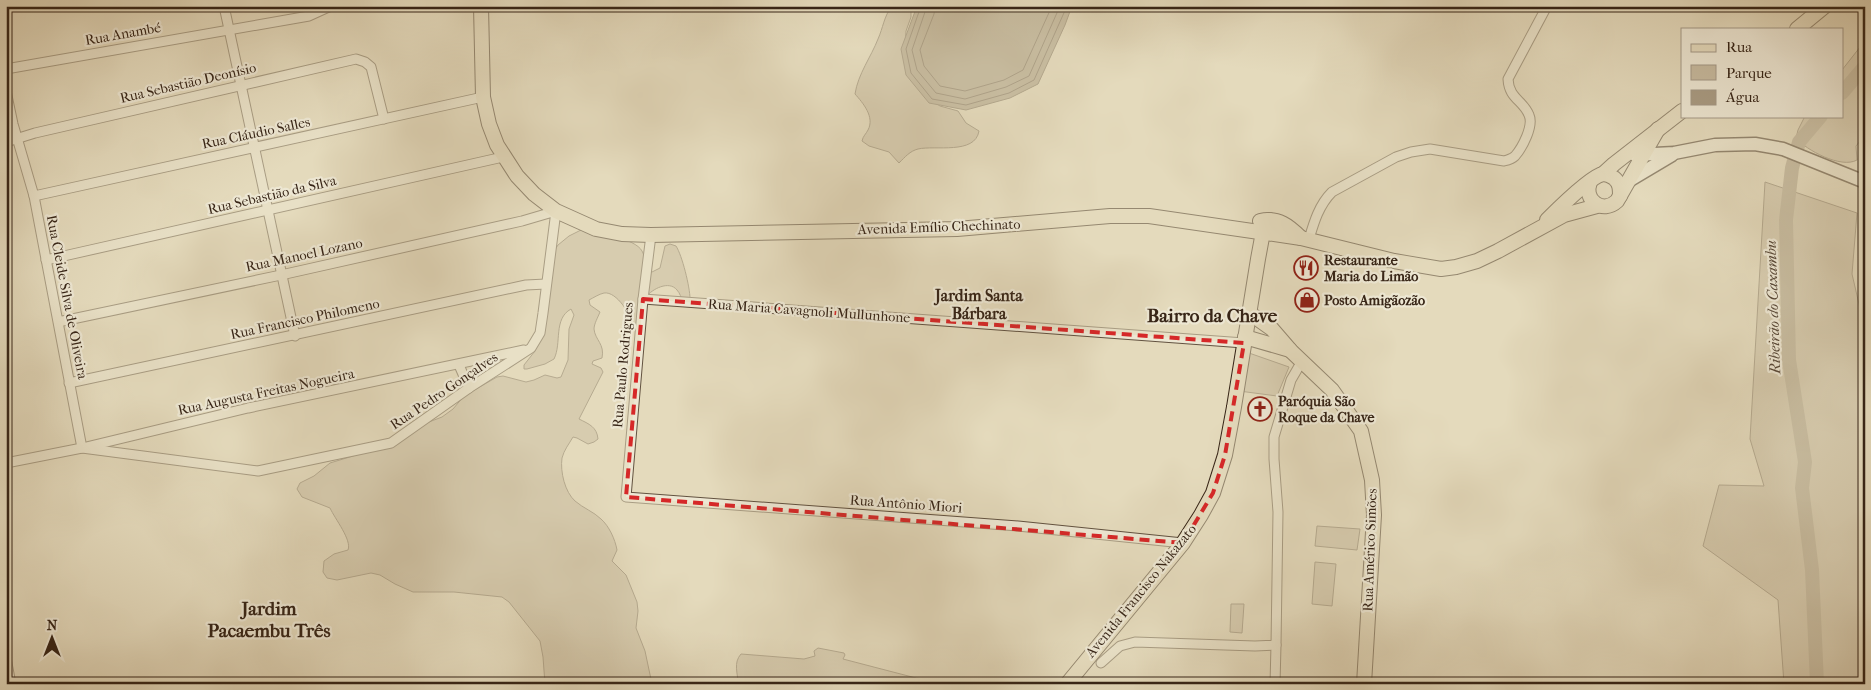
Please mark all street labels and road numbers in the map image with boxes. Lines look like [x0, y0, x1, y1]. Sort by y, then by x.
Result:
street label: Rua Anambé [84, 19, 162, 49]
street label: Rua Sebastião Deonísio [118, 59, 258, 107]
street label: Rua Cláudio Salles [200, 113, 312, 153]
street label: Rua Sebastião da Silva [206, 172, 339, 218]
street label: Rua Cleide Silva de Oliveira [43, 213, 91, 381]
street label: Avenida Emílio Chechinato [856, 216, 1021, 238]
street label: Rua Manoel Lozano [244, 234, 364, 276]
street label: Rua Francisco Philomeno [229, 295, 381, 343]
street label: Rua Maria Cavagnoli Mullunhone [707, 295, 911, 327]
street label: Rua Paulo Rodrigues [609, 301, 637, 429]
street label: Rua Pedro Gonçalves [387, 349, 501, 433]
street label: Rua Augusta Freitas Nogueira [176, 365, 356, 419]
street label: Rua Américo Simões [1359, 488, 1381, 612]
street label: Rua Antônio Miori [849, 492, 963, 516]
street label: Avenida Francisco Nakazato [1081, 521, 1200, 662]

